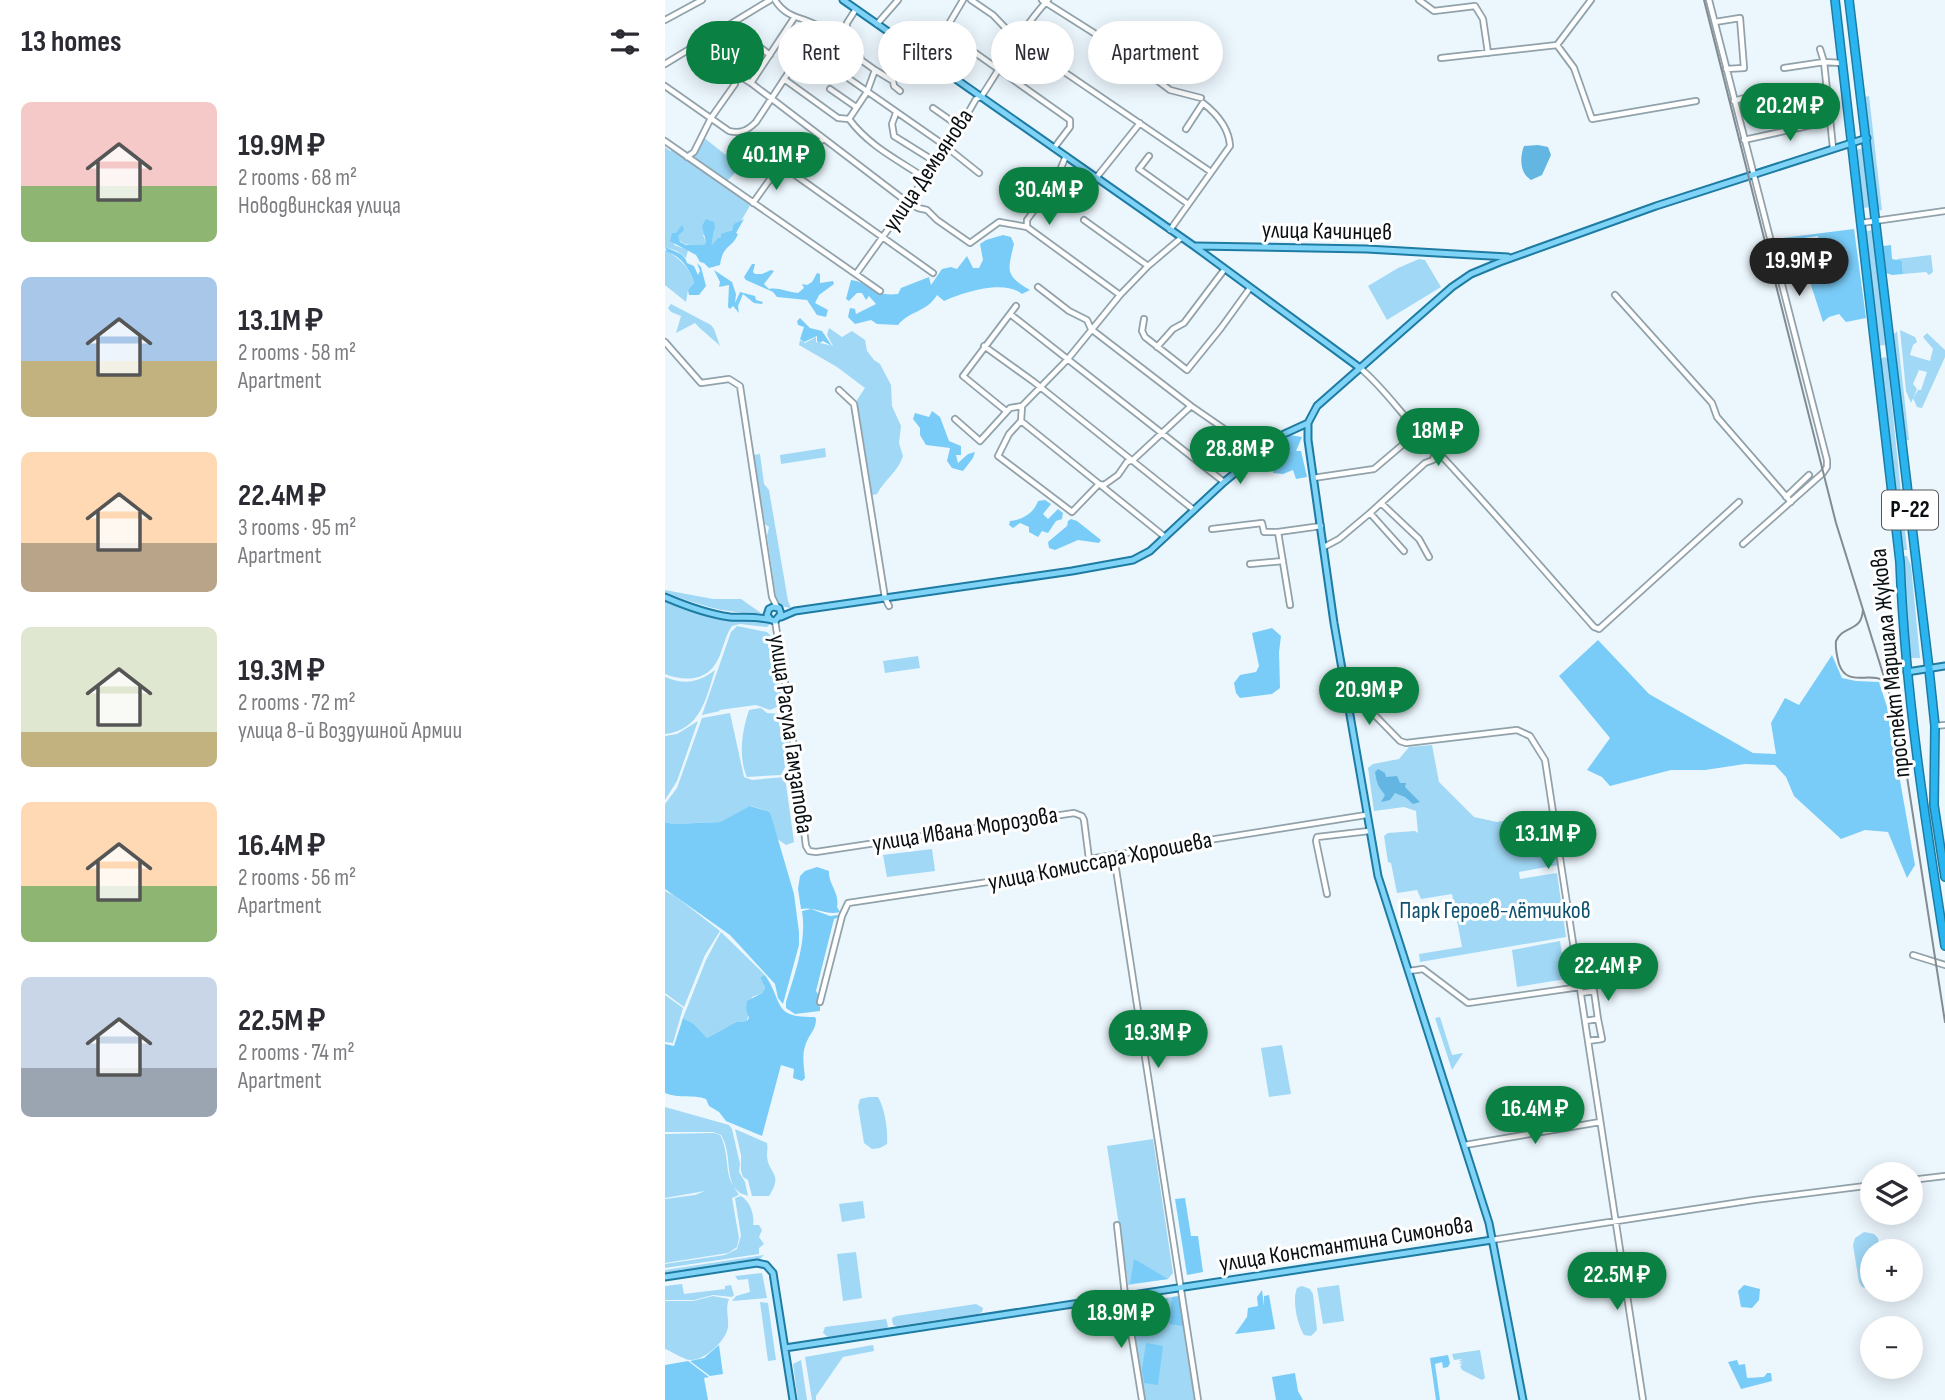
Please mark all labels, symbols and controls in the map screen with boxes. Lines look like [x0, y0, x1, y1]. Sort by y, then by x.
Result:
chip: Buy [686, 21, 764, 84]
chip: Rent [778, 21, 864, 84]
chip: Filters [878, 21, 977, 84]
chip: New [991, 21, 1074, 84]
chip: Apartment [1088, 21, 1223, 84]
icon: filters [606, 23, 644, 61]
text: 13 homes [21, 24, 122, 60]
pin: 20.2M ₽ [1725, 83, 1855, 143]
text: 20.2M ₽ [1756, 92, 1824, 120]
street label: улица Демьянова [876, 103, 980, 237]
text: 19.9M ₽ [238, 128, 325, 164]
icon: home [77, 130, 161, 214]
pin: 40.1M ₽ [711, 132, 841, 192]
text: 40.1M ₽ [742, 141, 810, 169]
text: 2 rooms · 68 m² [238, 164, 357, 192]
pin: 30.4M ₽ [984, 168, 1114, 227]
text: 30.4M ₽ [1015, 176, 1083, 204]
text: Новодвинская улица [238, 192, 401, 220]
street label: улица Качинцев [1262, 215, 1392, 247]
pin: 19.9M ₽ [1734, 238, 1864, 298]
text: 19.9M ₽ [1766, 247, 1832, 275]
text: 13.1M ₽ [238, 303, 323, 339]
icon: home [77, 305, 161, 389]
text: 2 rooms · 58 m² [238, 339, 356, 367]
text: Apartment [238, 367, 322, 395]
pin: 18M ₽ [1389, 408, 1487, 468]
text: 18M ₽ [1412, 417, 1464, 445]
pin: 28.8M ₽ [1175, 426, 1305, 486]
text: 28.8M ₽ [1206, 435, 1274, 463]
text: 22.4M ₽ [238, 478, 326, 514]
icon: home [77, 480, 161, 564]
road number: Р-22 [1882, 490, 1938, 530]
text: 3 rooms · 95 m² [238, 514, 357, 542]
text: Apartment [238, 542, 322, 570]
street label: проспект Маршала Жукова [1864, 547, 1916, 779]
street label: улица Расула Гамзатова [763, 633, 819, 835]
text: 19.3M ₽ [238, 653, 325, 689]
icon: home [77, 655, 161, 739]
pin: 20.9M ₽ [1304, 668, 1434, 727]
text: 20.9M ₽ [1335, 676, 1403, 704]
text: 2 rooms · 72 m² [238, 689, 356, 717]
text: улица 8-й Воздушной Армии [238, 717, 462, 745]
street label: улица Ивана Морозова [870, 800, 1060, 858]
pin: 13.1M ₽ [1483, 812, 1613, 871]
text: 13.1M ₽ [1515, 820, 1581, 848]
street label: улица Комиссара Хорошева [986, 825, 1214, 897]
text: 16.4M ₽ [238, 828, 325, 864]
icon: home [77, 830, 161, 914]
text: 2 rooms · 56 m² [238, 864, 356, 892]
text: Apartment [238, 892, 322, 920]
park label: Парк Героев-лётчиков [1399, 896, 1591, 925]
pin: 22.4M ₽ [1543, 944, 1673, 1003]
text: 22.4M ₽ [1574, 952, 1642, 980]
text: 22.5M ₽ [238, 1003, 325, 1039]
icon: home [77, 1005, 161, 1089]
pin: 19.3M ₽ [1093, 1010, 1223, 1070]
text: 19.3M ₽ [1125, 1019, 1191, 1047]
text: 2 rooms · 74 m² [238, 1039, 355, 1067]
text: Apartment [238, 1067, 322, 1095]
pin: 16.4M ₽ [1470, 1086, 1600, 1146]
text: 16.4M ₽ [1501, 1095, 1569, 1123]
map controls [1860, 1162, 1923, 1379]
button: layers [1860, 1162, 1923, 1225]
street label: улица Константина Симонова [1217, 1210, 1475, 1278]
button: + [1860, 1239, 1923, 1302]
pin: 22.5M ₽ [1552, 1252, 1682, 1312]
text: 22.5M ₽ [1583, 1261, 1651, 1289]
pin: 18.9M ₽ [1056, 1290, 1186, 1350]
text: 18.9M ₽ [1087, 1299, 1155, 1327]
button: − [1860, 1316, 1923, 1379]

